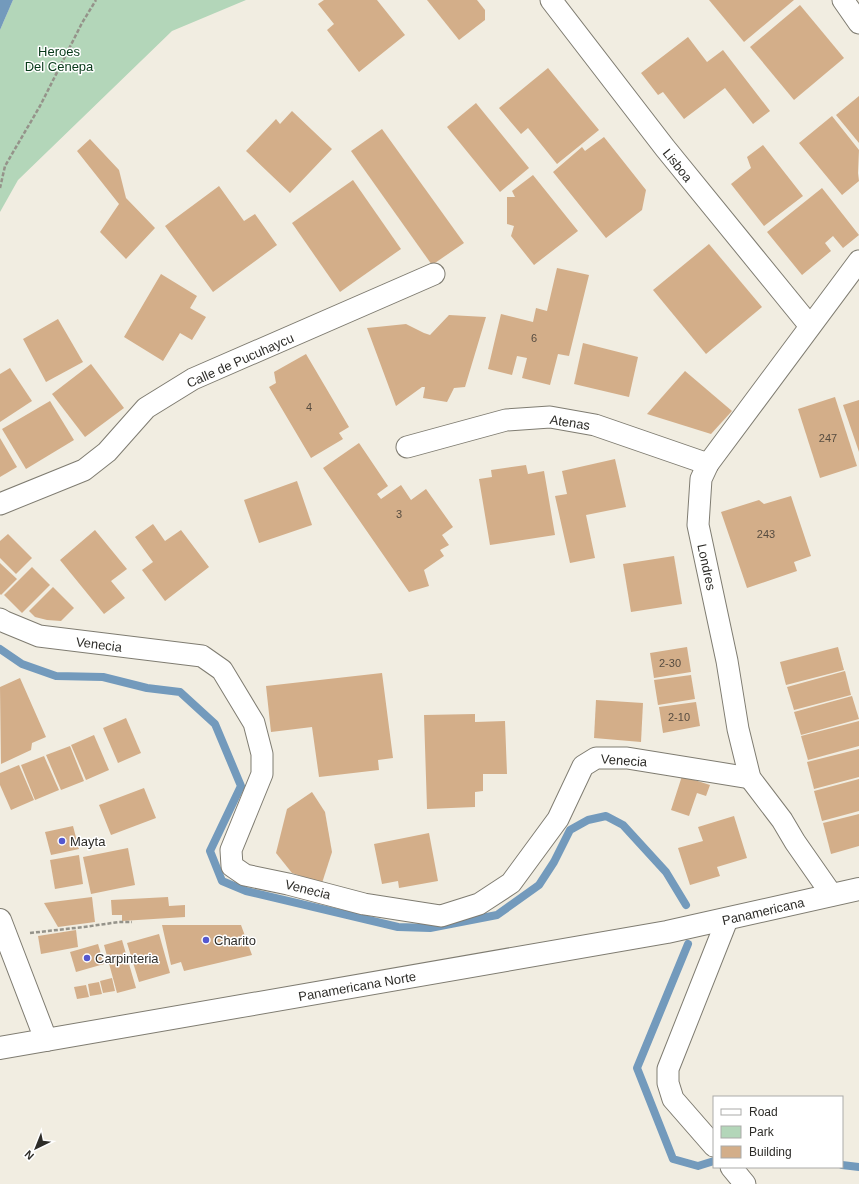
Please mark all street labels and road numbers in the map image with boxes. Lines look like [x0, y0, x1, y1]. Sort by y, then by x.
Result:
street label: Lisboa [660, 146, 696, 186]
street label: Calle de Pucuhaycu [184, 330, 296, 391]
street label: Atenas [549, 412, 592, 433]
street label: Londres [694, 543, 719, 592]
street label: Venecia [75, 634, 124, 655]
street label: Venecia [600, 751, 648, 770]
street label: Venecia [284, 877, 333, 903]
street label: Panamericana [721, 895, 806, 928]
street label: Panamericana Norte [297, 969, 417, 1004]

